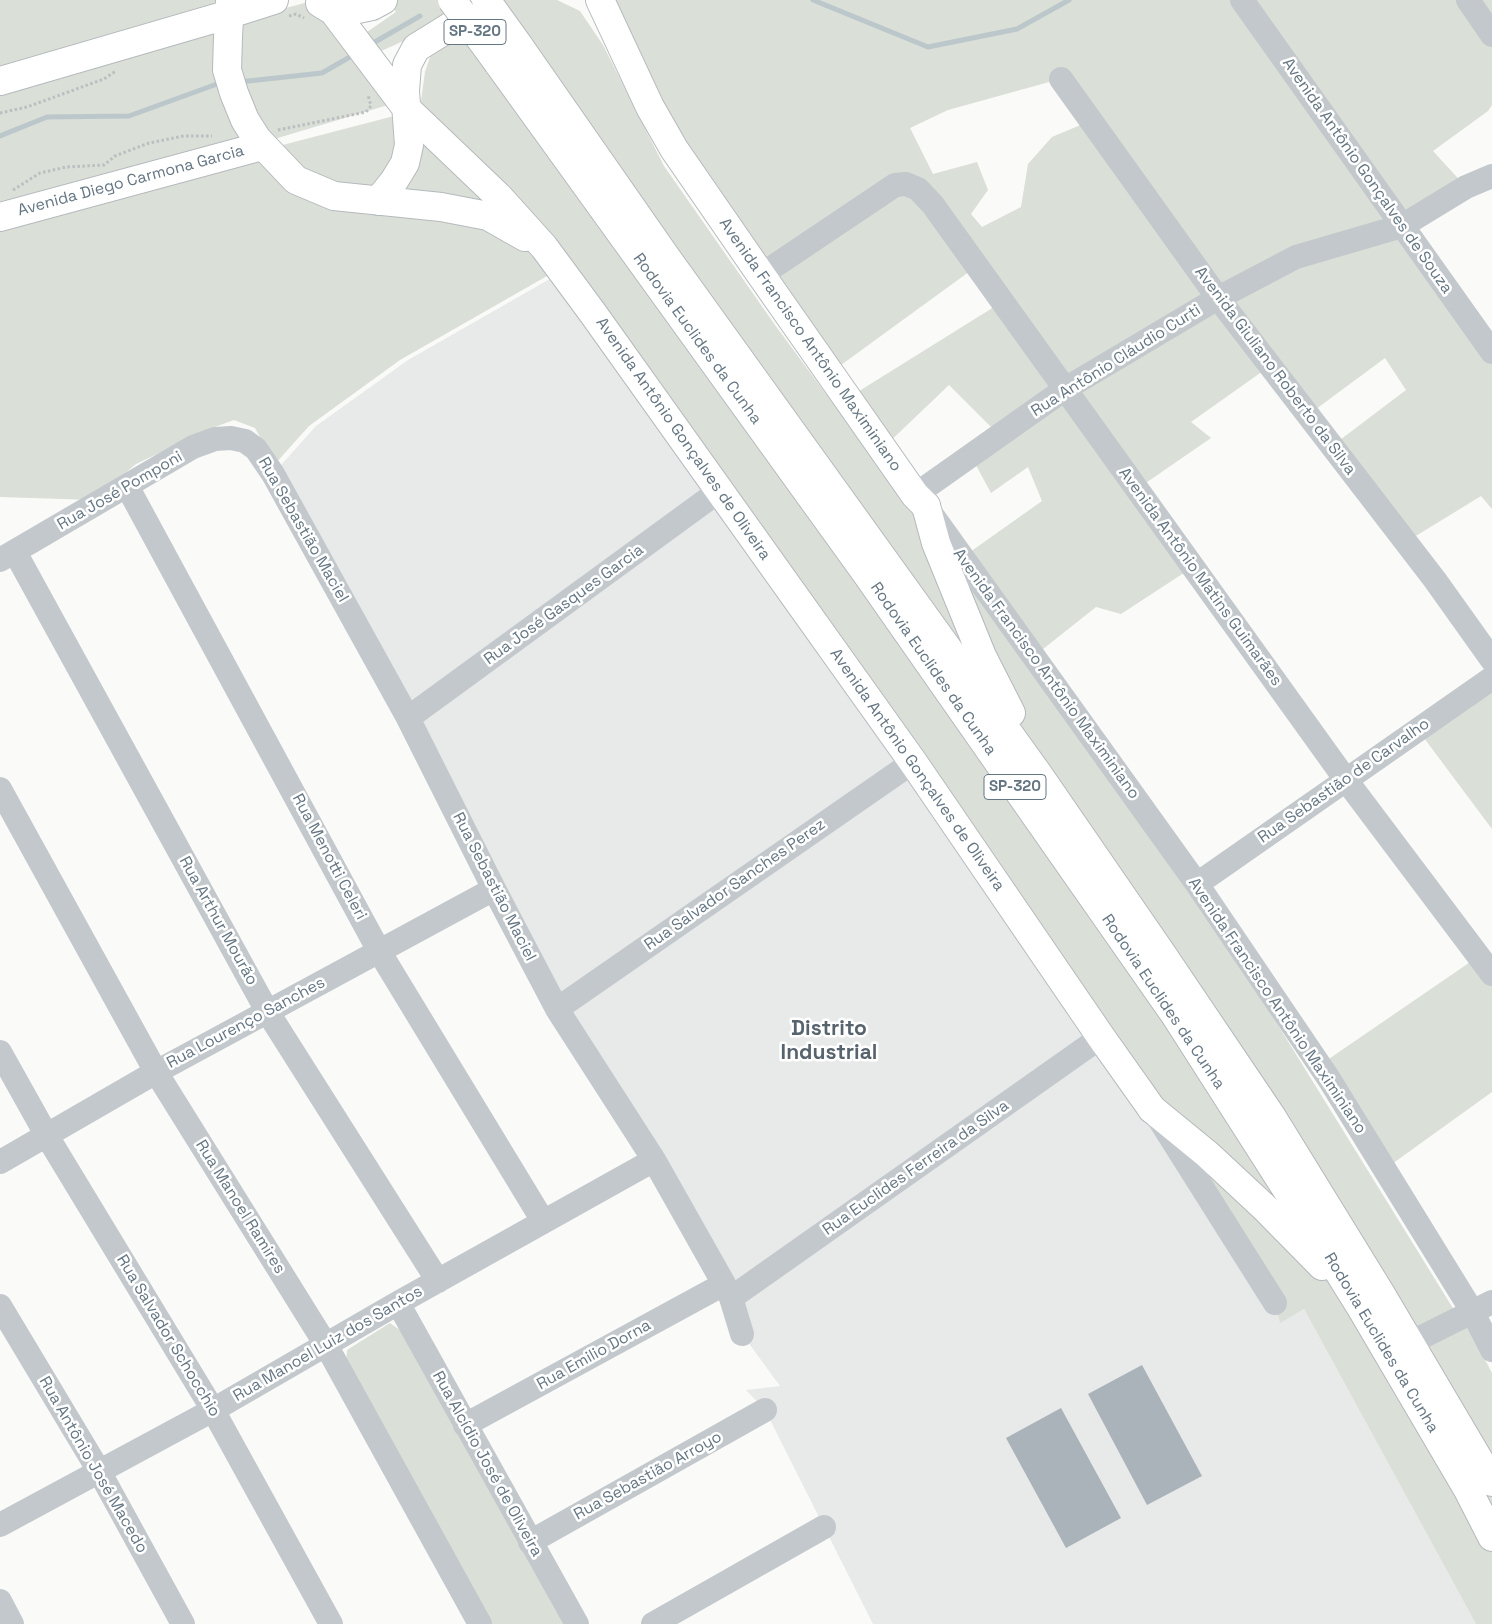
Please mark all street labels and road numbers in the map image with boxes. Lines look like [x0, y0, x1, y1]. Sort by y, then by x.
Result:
road number: SP-320 [444, 20, 506, 44]
street label: Avenida Antônio Gonçalves de Souza [1278, 54, 1456, 298]
street label: Avenida Diego Carmona Garcia [16, 141, 246, 221]
street label: Avenida Francisco Antônio Maximiniano [715, 215, 905, 475]
street label: Rodovia Euclides da Cunha [628, 250, 766, 428]
street label: Avenida Giuliano Roberto da Silva [1190, 263, 1360, 479]
street label: Rua Antônio Cláudio Curti [1028, 301, 1204, 421]
street label: Avenida Antônio Gonçalves de Oliveira [592, 314, 774, 564]
street label: Rua José Pomponi [54, 447, 186, 535]
street label: Rua Sebastião Maciel [254, 454, 352, 606]
street label: Avenida Antônio Matins Guimarães [1114, 464, 1286, 690]
street label: Rua José Gasques Garcia [480, 541, 648, 669]
street label: Avenida Francisco Antônio Maximiniano [949, 545, 1143, 803]
street label: Rodovia Euclides da Cunha [866, 579, 1000, 759]
street label: Avenida Antônio Gonçalves de Oliveira [826, 645, 1008, 895]
street label: Rua Sebastião de Carvalho [1255, 714, 1433, 848]
road number: SP-320 [984, 774, 1046, 800]
street label: Rua Menotti Celeri [288, 791, 370, 923]
street label: Rua Sebastião Maciel [448, 810, 540, 964]
street label: Rua Salvador Sanches Perez [641, 815, 829, 955]
street label: Rua Arthur Mourão [175, 853, 261, 989]
street label: Avenida Francisco Antônio Maximiniano [1184, 874, 1370, 1138]
street label: Rodovia Euclides da Cunha [1097, 911, 1229, 1093]
street label: Rua Lourenço Sanches [164, 973, 328, 1073]
street label: Rua Euclides Ferreira da Silva [819, 1096, 1013, 1240]
street label: Rua Manoel Ramires [191, 1137, 289, 1277]
street label: Rodovia Euclides da Cunha [1320, 1249, 1442, 1437]
street label: Rua Salvador Schocchio [112, 1251, 224, 1421]
street label: Rua Manoel Luiz dos Santos [230, 1282, 426, 1406]
street label: Rua Emilio Dorna [534, 1316, 654, 1394]
street label: Rua Alcídio José de Oliveira [428, 1368, 546, 1560]
street label: Rua Antônio José Macedo [35, 1373, 151, 1557]
street label: Rua Sebastião Arroyo [571, 1427, 725, 1525]

